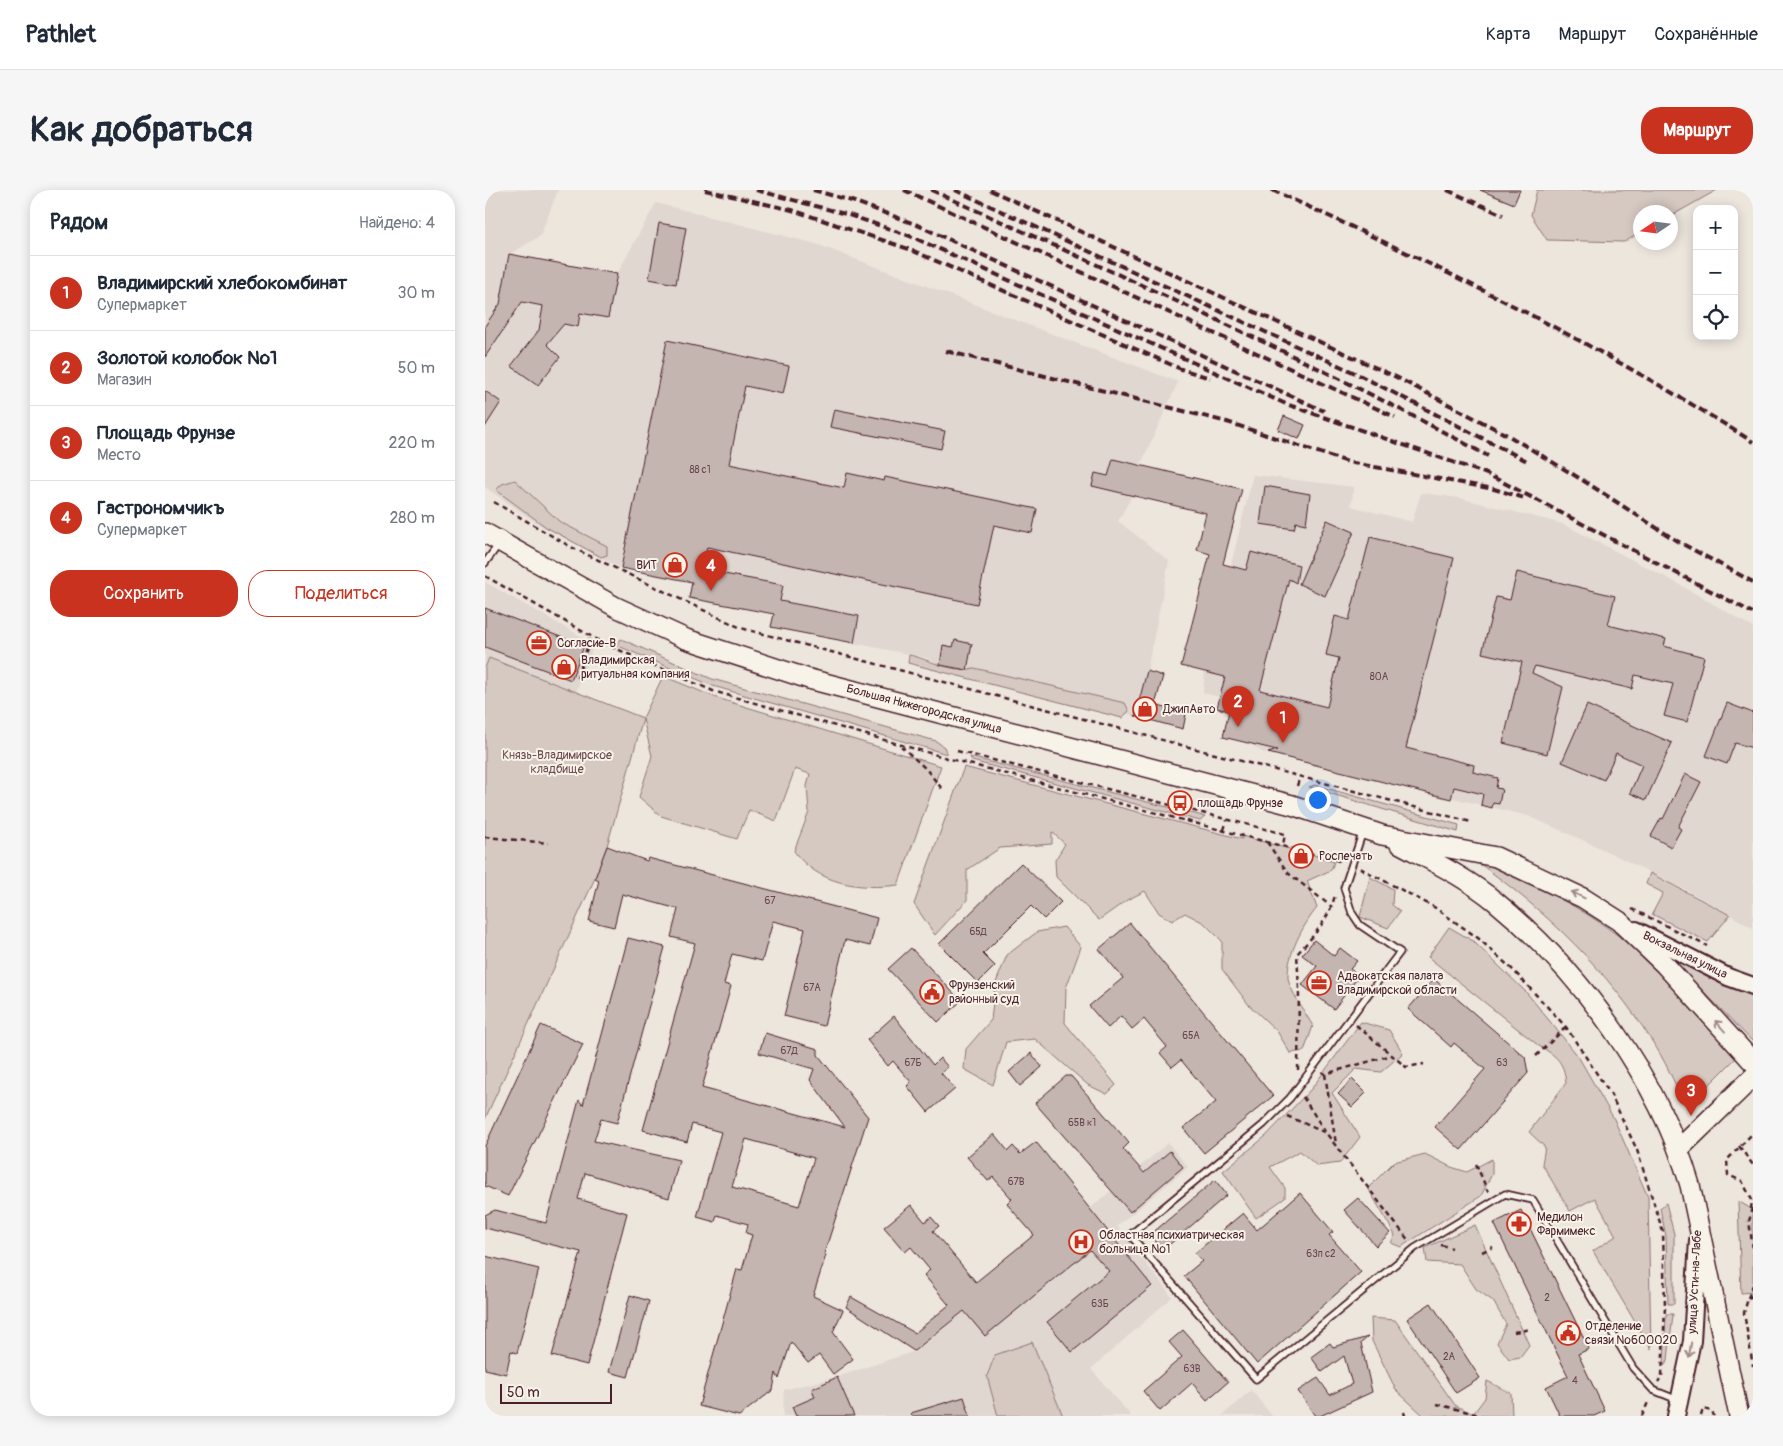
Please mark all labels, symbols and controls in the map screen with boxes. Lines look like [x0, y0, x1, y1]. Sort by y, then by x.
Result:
text: Pathlet [25, 20, 96, 49]
text: Карта [1486, 23, 1530, 46]
text: Маршрут [1558, 23, 1626, 46]
text: Сохранённые [1654, 23, 1758, 46]
button: Маршрут [1641, 107, 1753, 154]
text: Как добраться [30, 108, 253, 152]
north arrow [1633, 205, 1678, 250]
map controls [1693, 205, 1738, 340]
button: + [1693, 205, 1738, 250]
text: Рядом [50, 209, 108, 236]
text: Найдено: 4 [359, 213, 435, 233]
button: − [1693, 250, 1738, 295]
text: Владимирский хлебокомбинат [97, 271, 347, 295]
text: 1 [63, 283, 69, 303]
text: 30 m [397, 283, 435, 303]
text: Супермаркет [97, 295, 187, 315]
button: locate [1693, 295, 1738, 340]
text: Золотой колобок №1 [97, 346, 277, 370]
text: 2 [62, 358, 70, 378]
text: 50 m [398, 358, 435, 378]
text: Магазин [97, 370, 152, 390]
text: Площадь Фрунзе [97, 421, 235, 445]
text: 3 [62, 433, 70, 453]
text: 220 m [389, 433, 435, 453]
text: Место [97, 445, 141, 465]
house number: 88 с1 [689, 464, 711, 476]
text: Гастрономчикъ [97, 496, 225, 520]
text: 4 [61, 508, 71, 528]
text: 280 m [389, 508, 435, 528]
text: Супермаркет [97, 520, 187, 540]
pin: 4 [695, 550, 727, 591]
shop icon: ВИТ [662, 552, 688, 578]
place label: ВИТ [636, 558, 657, 573]
button: Сохранить [50, 570, 238, 617]
button: Поделиться [248, 570, 435, 617]
office icon: Согласие-В [526, 630, 552, 656]
place label: Согласие-В [557, 636, 616, 651]
place label: Владимирская ритуальная компания [581, 653, 690, 682]
shop icon: Владимирская ритуальная компания [551, 654, 577, 680]
house number: 80А [1370, 671, 1389, 683]
street label: Большая Нижегородская улица [845, 681, 1004, 737]
pin: 2 [1222, 686, 1254, 727]
shop icon: ДжипАвто [1132, 696, 1158, 722]
place label: ДжипАвто [1162, 702, 1216, 717]
pin: 1 [1267, 702, 1299, 743]
park label: Князь-Владимирское кладбище [502, 748, 612, 777]
your location [1305, 787, 1331, 813]
bus stop icon: площадь Фрунзе [1167, 790, 1193, 816]
place label: площадь Фрунзе [1197, 796, 1283, 811]
shop icon: Роспечать [1288, 843, 1314, 869]
place label: Роспечать [1319, 849, 1373, 864]
one-way arrow [1570, 890, 1585, 900]
house number: 67 [764, 895, 776, 907]
house number: 65Д [969, 926, 988, 938]
street label: Вокзальная улица [1640, 928, 1730, 982]
place label: Адвокатская палата Владимирской области [1337, 969, 1457, 998]
office icon: Адвокатская палата Владимирской области [1306, 970, 1332, 996]
place label: Фрунзенский районный суд [949, 978, 1020, 1007]
public building icon: Фрунзенский районный суд [919, 979, 945, 1005]
house number: 67А [803, 982, 821, 994]
one-way arrow [1714, 1019, 1726, 1032]
house number: 65А [1182, 1030, 1200, 1042]
house number: 67Д [780, 1045, 799, 1057]
house number: 67Б [904, 1057, 922, 1069]
house number: 63 [1496, 1057, 1508, 1069]
pin: 3 [1675, 1075, 1707, 1116]
house number: 65В к1 [1068, 1117, 1096, 1129]
house number: 67В [1008, 1176, 1025, 1188]
place label: Медилон Фармимекс [1537, 1210, 1596, 1239]
pharmacy icon: Медилон Фармимекс [1506, 1211, 1532, 1237]
place label: Областная психиатрическая больница №1 [1099, 1228, 1244, 1257]
hospital icon: Областная психиатрическая больница №1 [1068, 1229, 1094, 1255]
street label: улица Усти-на-Лабе [1685, 1230, 1705, 1335]
house number: 63п с2 [1306, 1248, 1336, 1260]
house number: 2 [1544, 1292, 1550, 1304]
house number: 63Б [1091, 1298, 1109, 1310]
place label: Отделение связи №600020 [1585, 1319, 1677, 1348]
public building icon: Отделение связи №600020 [1555, 1320, 1581, 1346]
one-way arrow [1685, 1342, 1695, 1358]
house number: 2А [1443, 1351, 1456, 1363]
house number: 63В [1183, 1363, 1201, 1375]
house number: 4 [1572, 1375, 1578, 1387]
scale bar [500, 1381, 613, 1404]
text: 50 m [507, 1384, 540, 1401]

